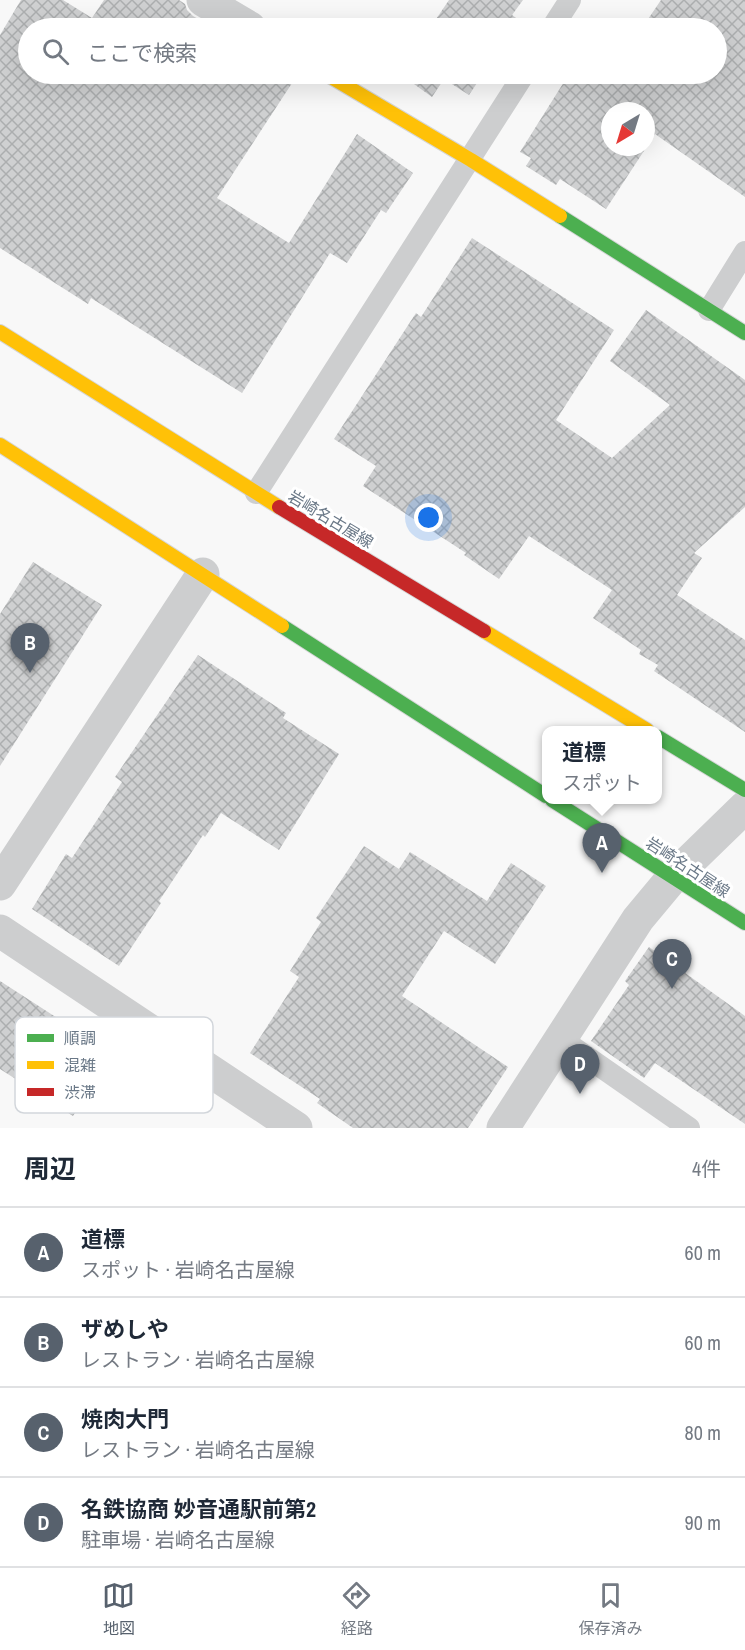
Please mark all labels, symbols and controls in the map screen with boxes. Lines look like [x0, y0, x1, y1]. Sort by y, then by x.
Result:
search box [18, 18, 727, 84]
icon: search [39, 35, 72, 68]
text: ここで検索 [87, 38, 197, 68]
north arrow [601, 102, 655, 156]
street label: 岩崎名古屋線 [284, 485, 378, 553]
your location [414, 503, 443, 532]
pin: B [10, 624, 50, 673]
popup [542, 726, 662, 804]
text: 道標 [562, 737, 606, 767]
text: スポット [562, 769, 642, 796]
pin: A [582, 824, 622, 873]
street label: 岩崎名古屋線 [642, 832, 734, 902]
pin: C [652, 940, 692, 989]
legend [15, 1017, 213, 1113]
text: 順調 [64, 1027, 96, 1049]
pin: D [560, 1044, 600, 1094]
text: 混雑 [64, 1054, 96, 1076]
text: 渋滞 [64, 1081, 96, 1103]
text: 周辺 [24, 1151, 76, 1186]
text: 4件 [692, 1155, 721, 1182]
text: 道標 [81, 1224, 125, 1254]
text: A [38, 1239, 49, 1266]
text: 60 m [685, 1239, 721, 1266]
text: スポット · 岩崎名古屋線 [81, 1256, 295, 1283]
text: ザめしや [81, 1314, 169, 1344]
text: B [38, 1329, 49, 1356]
text: 60 m [685, 1329, 721, 1356]
text: レストラン · 岩崎名古屋線 [81, 1346, 315, 1373]
text: 焼肉大門 [81, 1404, 169, 1434]
text: C [38, 1419, 49, 1446]
text: 80 m [685, 1419, 721, 1446]
text: レストラン · 岩崎名古屋線 [81, 1436, 315, 1463]
text: 名鉄協商 妙音通駅前第2 [81, 1494, 316, 1524]
text: D [38, 1509, 49, 1536]
text: 90 m [685, 1509, 721, 1536]
text: 駐車場 · 岩崎名古屋線 [81, 1526, 275, 1553]
tab: 地図 [102, 1579, 135, 1639]
tab: 経路 [340, 1579, 373, 1639]
tab: 保存済み [578, 1579, 642, 1639]

